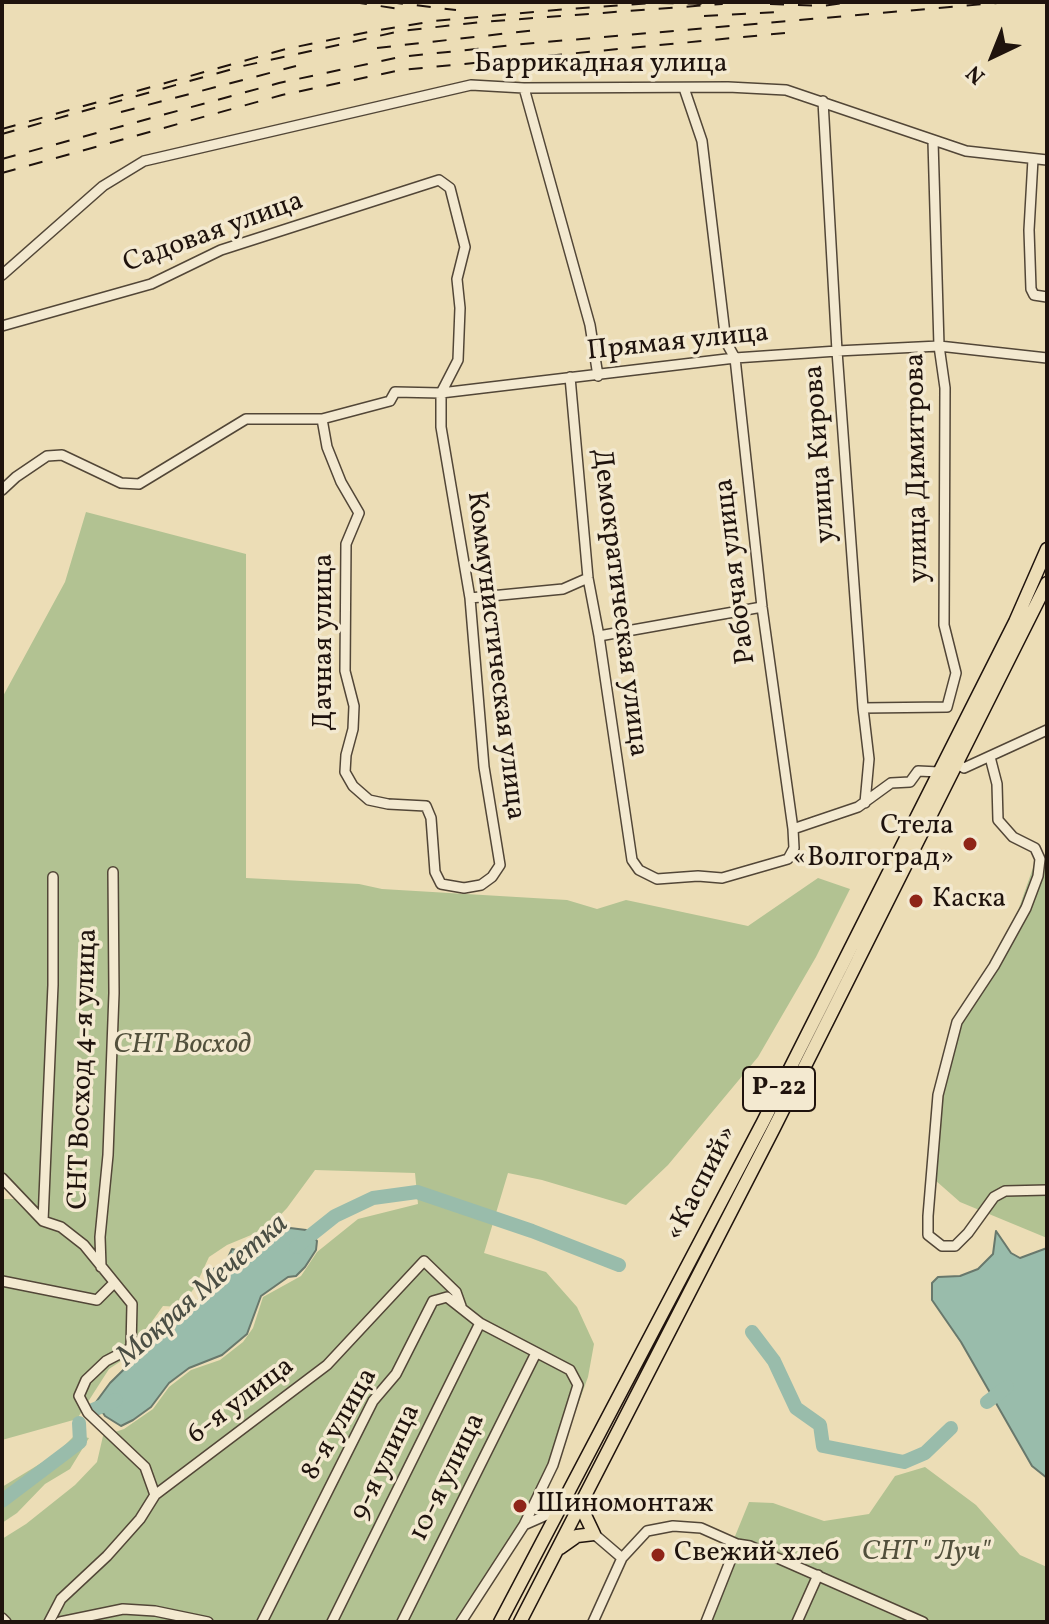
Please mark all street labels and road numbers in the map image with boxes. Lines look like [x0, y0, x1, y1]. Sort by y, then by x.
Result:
street label: Баррикадная улица [474, 49, 728, 83]
street label: Садовая улица [119, 186, 309, 282]
street label: Прямая улица [586, 318, 770, 370]
street label: улица Димитрова [900, 353, 938, 583]
street label: улица Кирова [799, 364, 845, 544]
street label: Демократическая улица [582, 447, 654, 759]
street label: Рабочая улица [709, 476, 765, 666]
street label: Коммунистическая улица [457, 490, 531, 822]
street label: Дачная улица [309, 553, 343, 731]
street label: СНТ Восход 4-я улица [63, 928, 107, 1210]
road number: Р-22 [743, 1067, 815, 1111]
street label: «Каспий» [660, 1121, 746, 1247]
street label: 6-я улица [182, 1351, 302, 1453]
street label: 8-я улица [295, 1363, 387, 1487]
street label: 9-я улица [344, 1399, 430, 1527]
street label: 10-я улица [404, 1408, 494, 1548]

